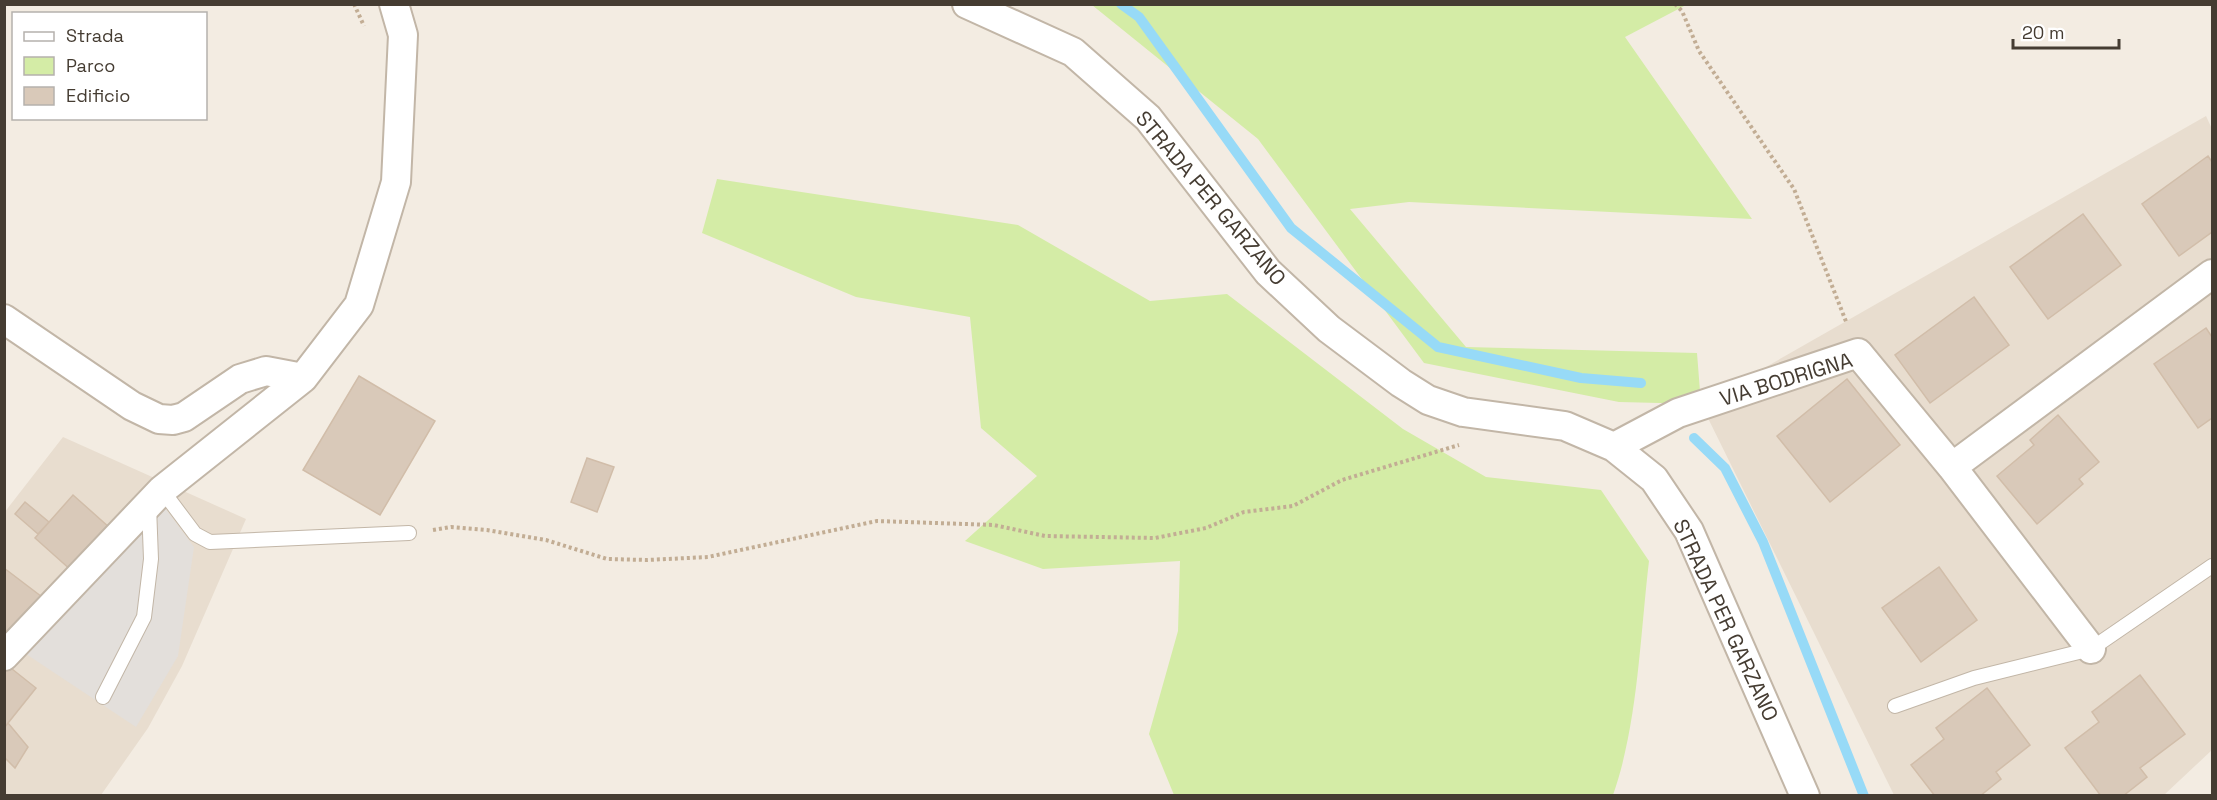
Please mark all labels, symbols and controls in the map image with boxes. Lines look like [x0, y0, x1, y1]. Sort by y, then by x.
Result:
legend [12, 12, 207, 120]
scale bar [2013, 12, 2120, 50]
text: 20 m [2022, 21, 2065, 44]
text: Strada [66, 24, 124, 47]
text: Parco [66, 54, 115, 77]
text: Edificio [66, 84, 130, 107]
street label: STRADA PER GARZANO [1130, 105, 1292, 291]
street label: VIA BODRIGNA [1716, 346, 1856, 412]
street label: STRADA PER GARZANO [1667, 515, 1785, 725]

